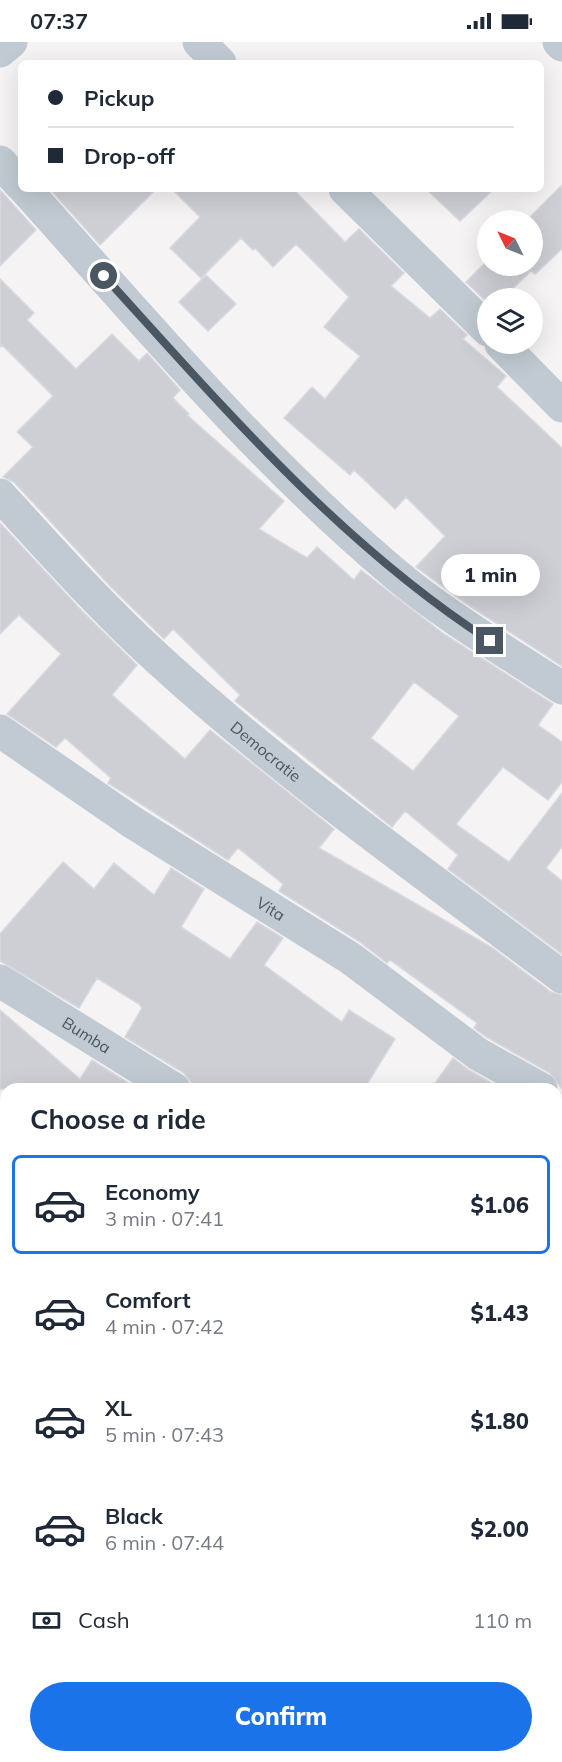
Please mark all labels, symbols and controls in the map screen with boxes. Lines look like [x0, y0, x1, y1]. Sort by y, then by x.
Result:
text: 07:37 [30, 7, 88, 35]
text: Pickup [84, 84, 154, 112]
text: Drop-off [84, 142, 175, 170]
north arrow [477, 210, 543, 276]
map controls [477, 210, 543, 354]
route start [90, 262, 117, 289]
button: layers [477, 288, 543, 354]
callout: 1 min [440, 554, 540, 596]
text: 1 min [464, 562, 517, 587]
route end [476, 627, 503, 654]
street label: Democratie [227, 717, 305, 786]
street label: Vita [253, 892, 289, 925]
street label: Bumba [59, 1012, 115, 1057]
text: Choose a ride [30, 1102, 206, 1136]
icon: car [33, 1178, 87, 1232]
text: Economy [105, 1178, 200, 1206]
text: $1.06 [470, 1191, 529, 1219]
text: 3 min · 07:41 [105, 1206, 224, 1231]
icon: car [33, 1286, 87, 1340]
text: Comfort [105, 1286, 191, 1314]
text: $1.43 [470, 1299, 529, 1327]
text: 4 min · 07:42 [105, 1314, 224, 1339]
icon: car [33, 1394, 87, 1448]
text: XL [105, 1394, 132, 1422]
text: $1.80 [470, 1407, 529, 1435]
text: 5 min · 07:43 [105, 1422, 224, 1447]
icon: car [33, 1502, 87, 1556]
text: Black [105, 1502, 163, 1530]
text: $2.00 [470, 1515, 529, 1543]
text: 6 min · 07:44 [105, 1530, 224, 1555]
icon: cash [30, 1604, 63, 1637]
text: Cash [78, 1606, 130, 1634]
text: 110 m [473, 1608, 532, 1633]
button: Confirm [30, 1682, 532, 1751]

